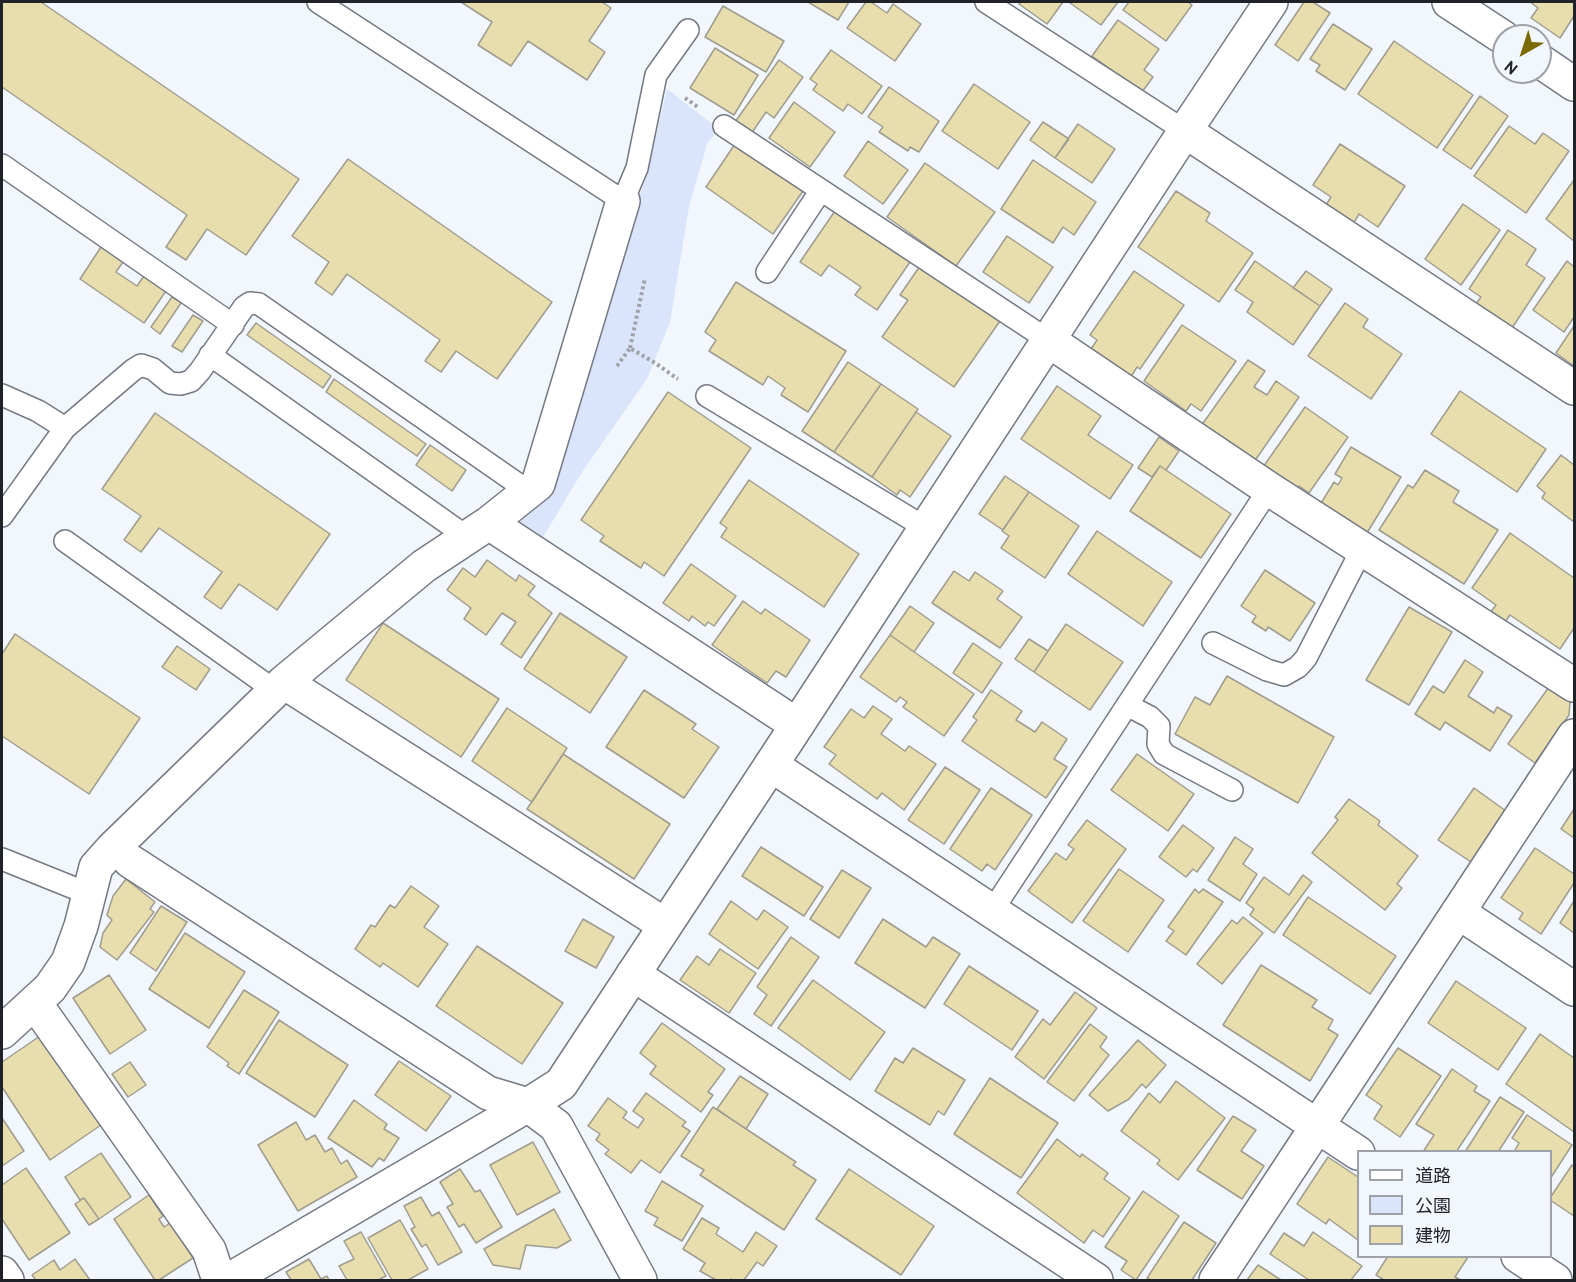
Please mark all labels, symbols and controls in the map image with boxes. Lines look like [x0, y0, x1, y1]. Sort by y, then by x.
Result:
north arrow [1492, 24, 1552, 84]
text: N [1501, 55, 1523, 78]
legend [1357, 1150, 1552, 1258]
text: 道路 [1415, 1166, 1451, 1189]
text: 公園 [1415, 1196, 1451, 1219]
text: 建物 [1415, 1226, 1451, 1249]

